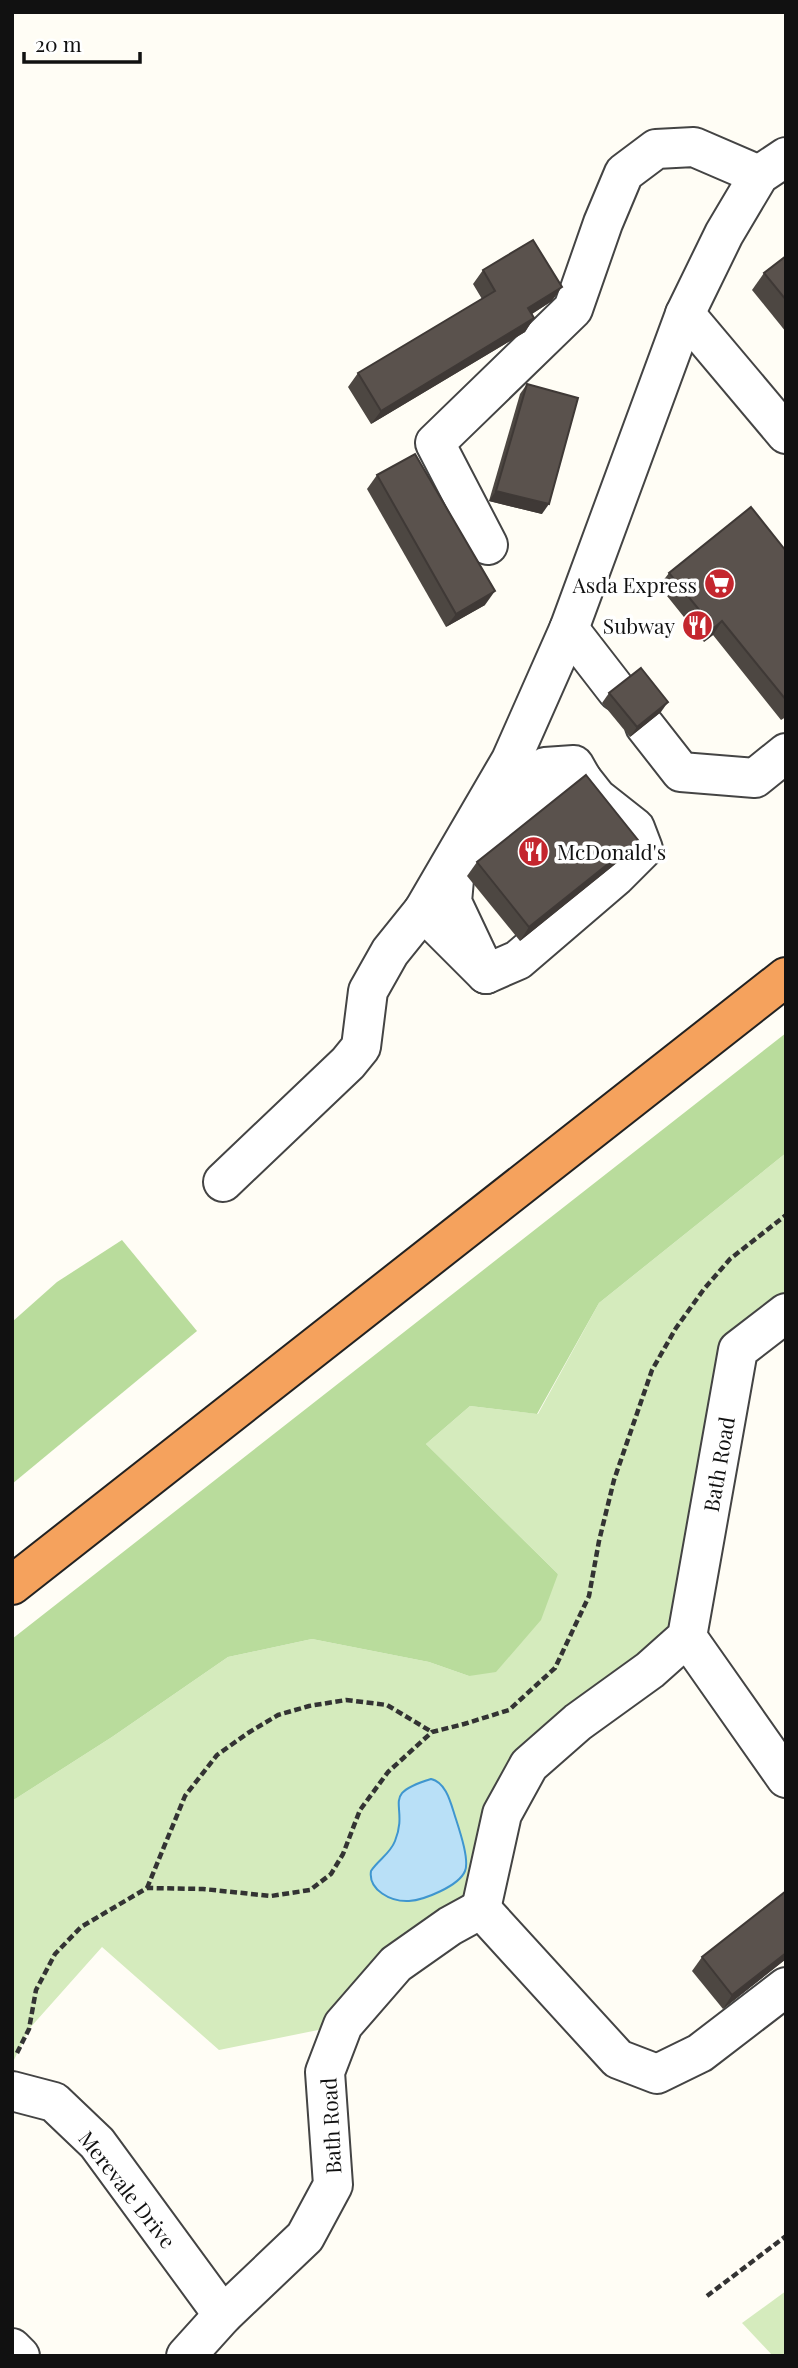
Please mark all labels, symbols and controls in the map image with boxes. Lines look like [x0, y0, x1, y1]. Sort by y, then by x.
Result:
scale bar [24, 21, 140, 65]
text: 20 m [35, 29, 82, 57]
supermarket icon: Asda Express [703, 567, 737, 601]
place label: Asda Express [572, 570, 697, 598]
restaurant icon: Subway [681, 608, 715, 642]
place label: Subway [603, 611, 675, 639]
restaurant icon: McDonald's [517, 834, 551, 868]
place label: McDonald's [557, 837, 666, 865]
street label: Bath Road [696, 1414, 740, 1514]
street label: Bath Road [313, 2077, 347, 2175]
street label: Merevale Drive [73, 2125, 183, 2253]

